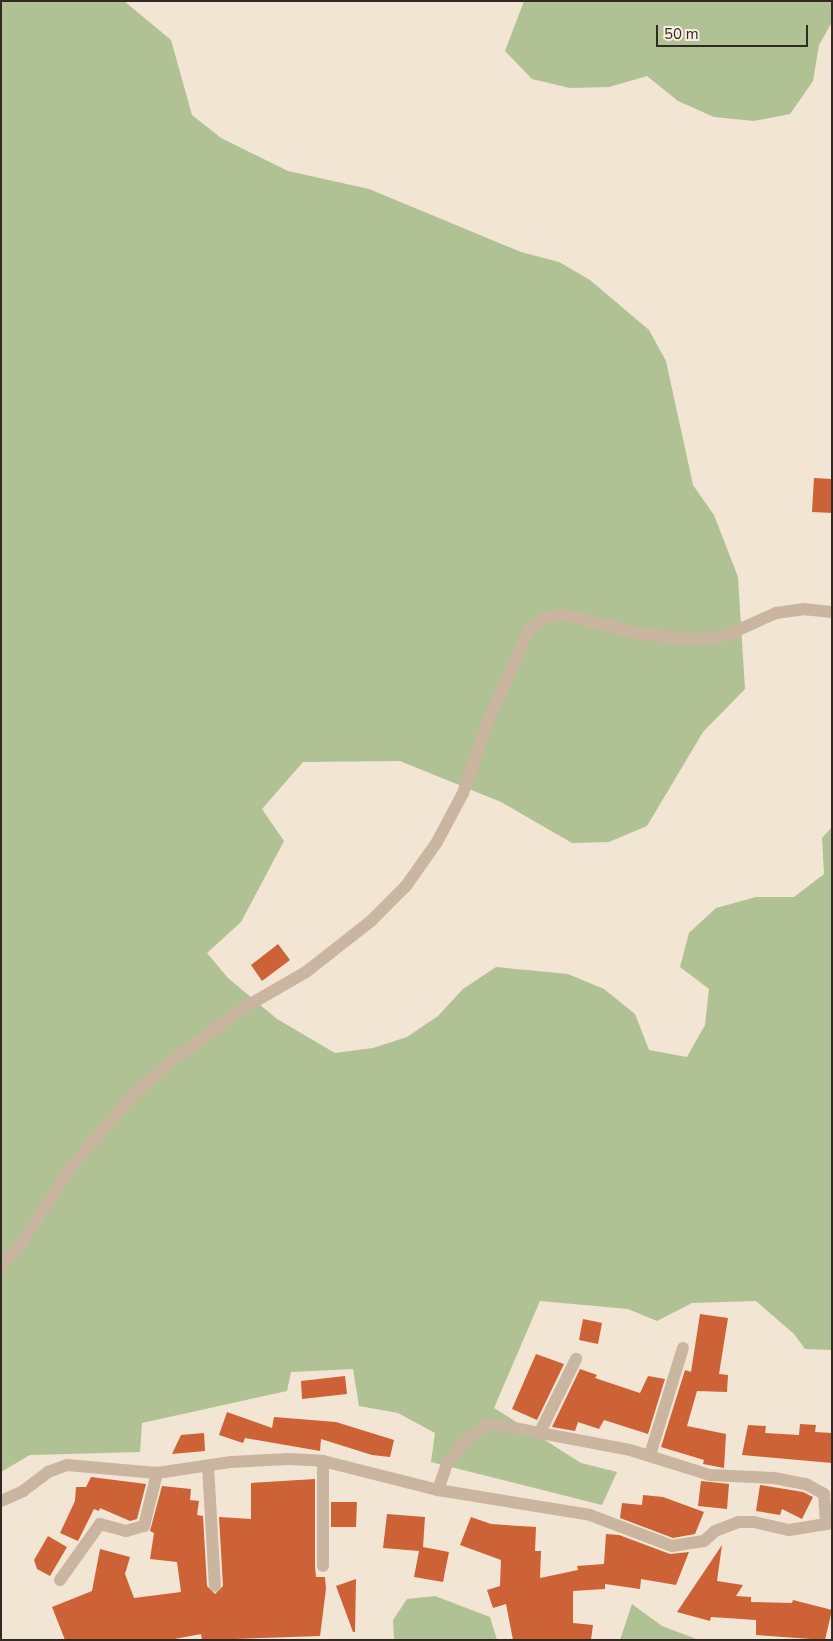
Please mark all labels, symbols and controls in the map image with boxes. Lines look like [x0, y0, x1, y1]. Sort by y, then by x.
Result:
scale bar [658, 15, 810, 47]
text: 50 m [664, 24, 699, 44]

